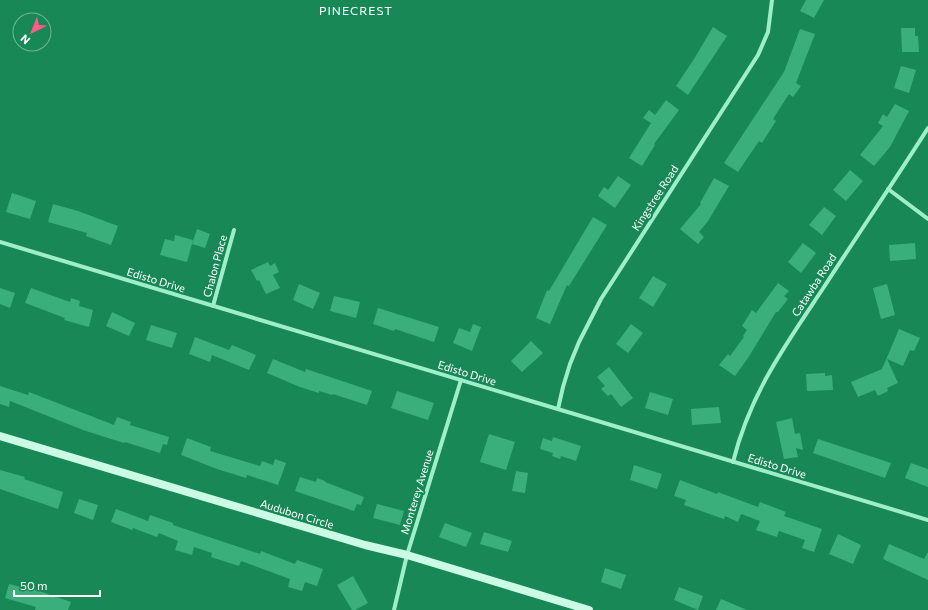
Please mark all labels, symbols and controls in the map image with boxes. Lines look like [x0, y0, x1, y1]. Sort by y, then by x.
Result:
district label: PINECREST [319, 3, 393, 17]
north arrow [12, 12, 52, 52]
text: N [17, 32, 32, 47]
street label: Kingstree Road [629, 162, 681, 233]
street label: Chalon Place [200, 233, 229, 298]
street label: Catawba Road [788, 251, 839, 319]
street label: Edisto Drive [125, 264, 187, 295]
street label: Edisto Drive [436, 357, 498, 388]
street label: Monterey Avenue [397, 448, 436, 536]
street label: Edisto Drive [746, 450, 808, 481]
street label: Audubon Circle [259, 496, 336, 531]
scale bar [14, 572, 100, 598]
text: 50 m [20, 578, 48, 592]

